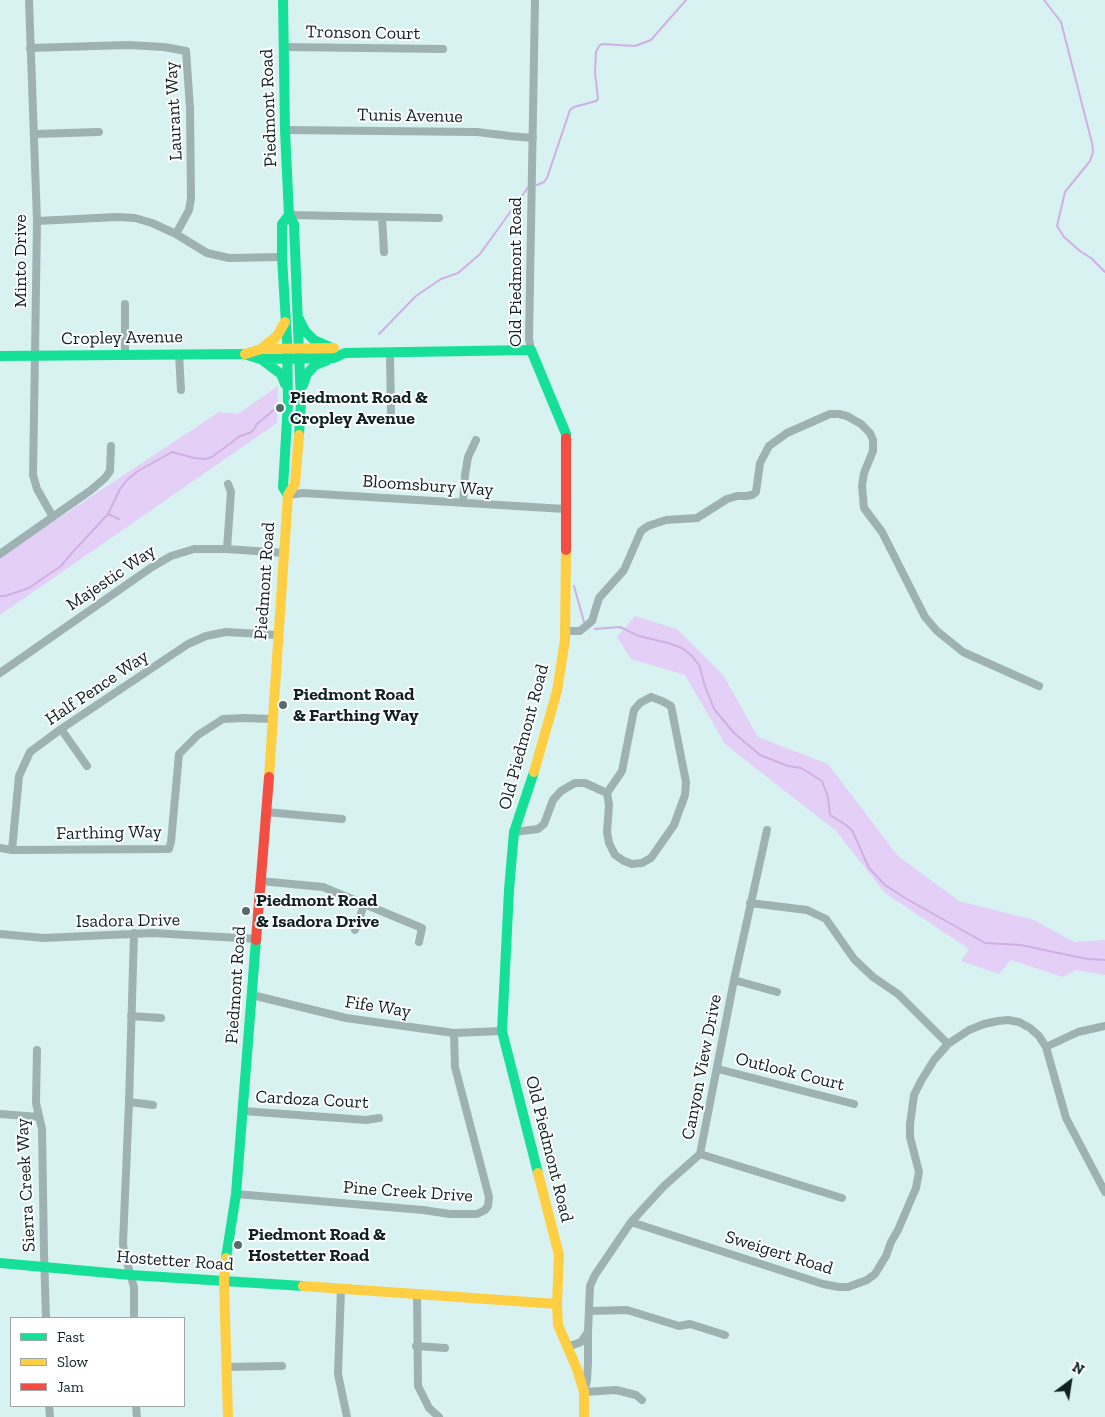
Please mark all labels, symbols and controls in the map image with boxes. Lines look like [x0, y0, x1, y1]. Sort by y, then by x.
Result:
street label: Tronson Court [305, 21, 421, 45]
street label: Piedmont Road [256, 49, 282, 167]
street label: Laurant Way [161, 61, 187, 161]
street label: Tunis Avenue [357, 104, 463, 128]
street label: Old Piedmont Road [505, 197, 527, 347]
street label: Minto Drive [10, 214, 32, 308]
street label: Cropley Avenue [61, 326, 183, 350]
place label: Piedmont Road & Cropley Avenue [290, 387, 428, 429]
marker: Piedmont Road & Cropley Avenue [274, 402, 286, 414]
street label: Bloomsbury Way [362, 471, 494, 501]
street label: Piedmont Road [250, 521, 280, 641]
street label: Majestic Way [62, 540, 160, 616]
street label: Half Pence Way [41, 646, 153, 730]
street label: Old Piedmont Road [494, 662, 554, 812]
place label: Piedmont Road & Farthing Way [293, 684, 418, 726]
marker: Piedmont Road & Farthing Way [277, 699, 289, 711]
street label: Farthing Way [56, 821, 162, 845]
place label: Piedmont Road & Isadora Drive [256, 890, 379, 932]
marker: Piedmont Road & Isadora Drive [240, 905, 252, 917]
street label: Isadora Drive [76, 909, 180, 933]
street label: Piedmont Road [221, 925, 251, 1045]
street label: Fife Way [343, 991, 413, 1023]
street label: Canyon View Drive [677, 992, 727, 1142]
street label: Outlook Court [733, 1048, 847, 1096]
street label: Old Piedmont Road [520, 1074, 578, 1224]
street label: Cardoza Court [255, 1086, 369, 1114]
street label: Sierra Creek Way [12, 1117, 40, 1253]
street label: Pine Creek Drive [342, 1177, 474, 1207]
place label: Piedmont Road & Hostetter Road [248, 1224, 386, 1266]
street label: Sweigert Road [722, 1226, 836, 1280]
marker: Piedmont Road & Hostetter Road [232, 1239, 244, 1251]
street label: Hostetter Road [116, 1246, 234, 1276]
legend [10, 1317, 185, 1407]
text: Fast [57, 1328, 85, 1346]
text: Slow [57, 1353, 88, 1371]
north arrow [1045, 1357, 1095, 1407]
text: N [1069, 1359, 1087, 1379]
text: Jam [57, 1378, 84, 1396]

